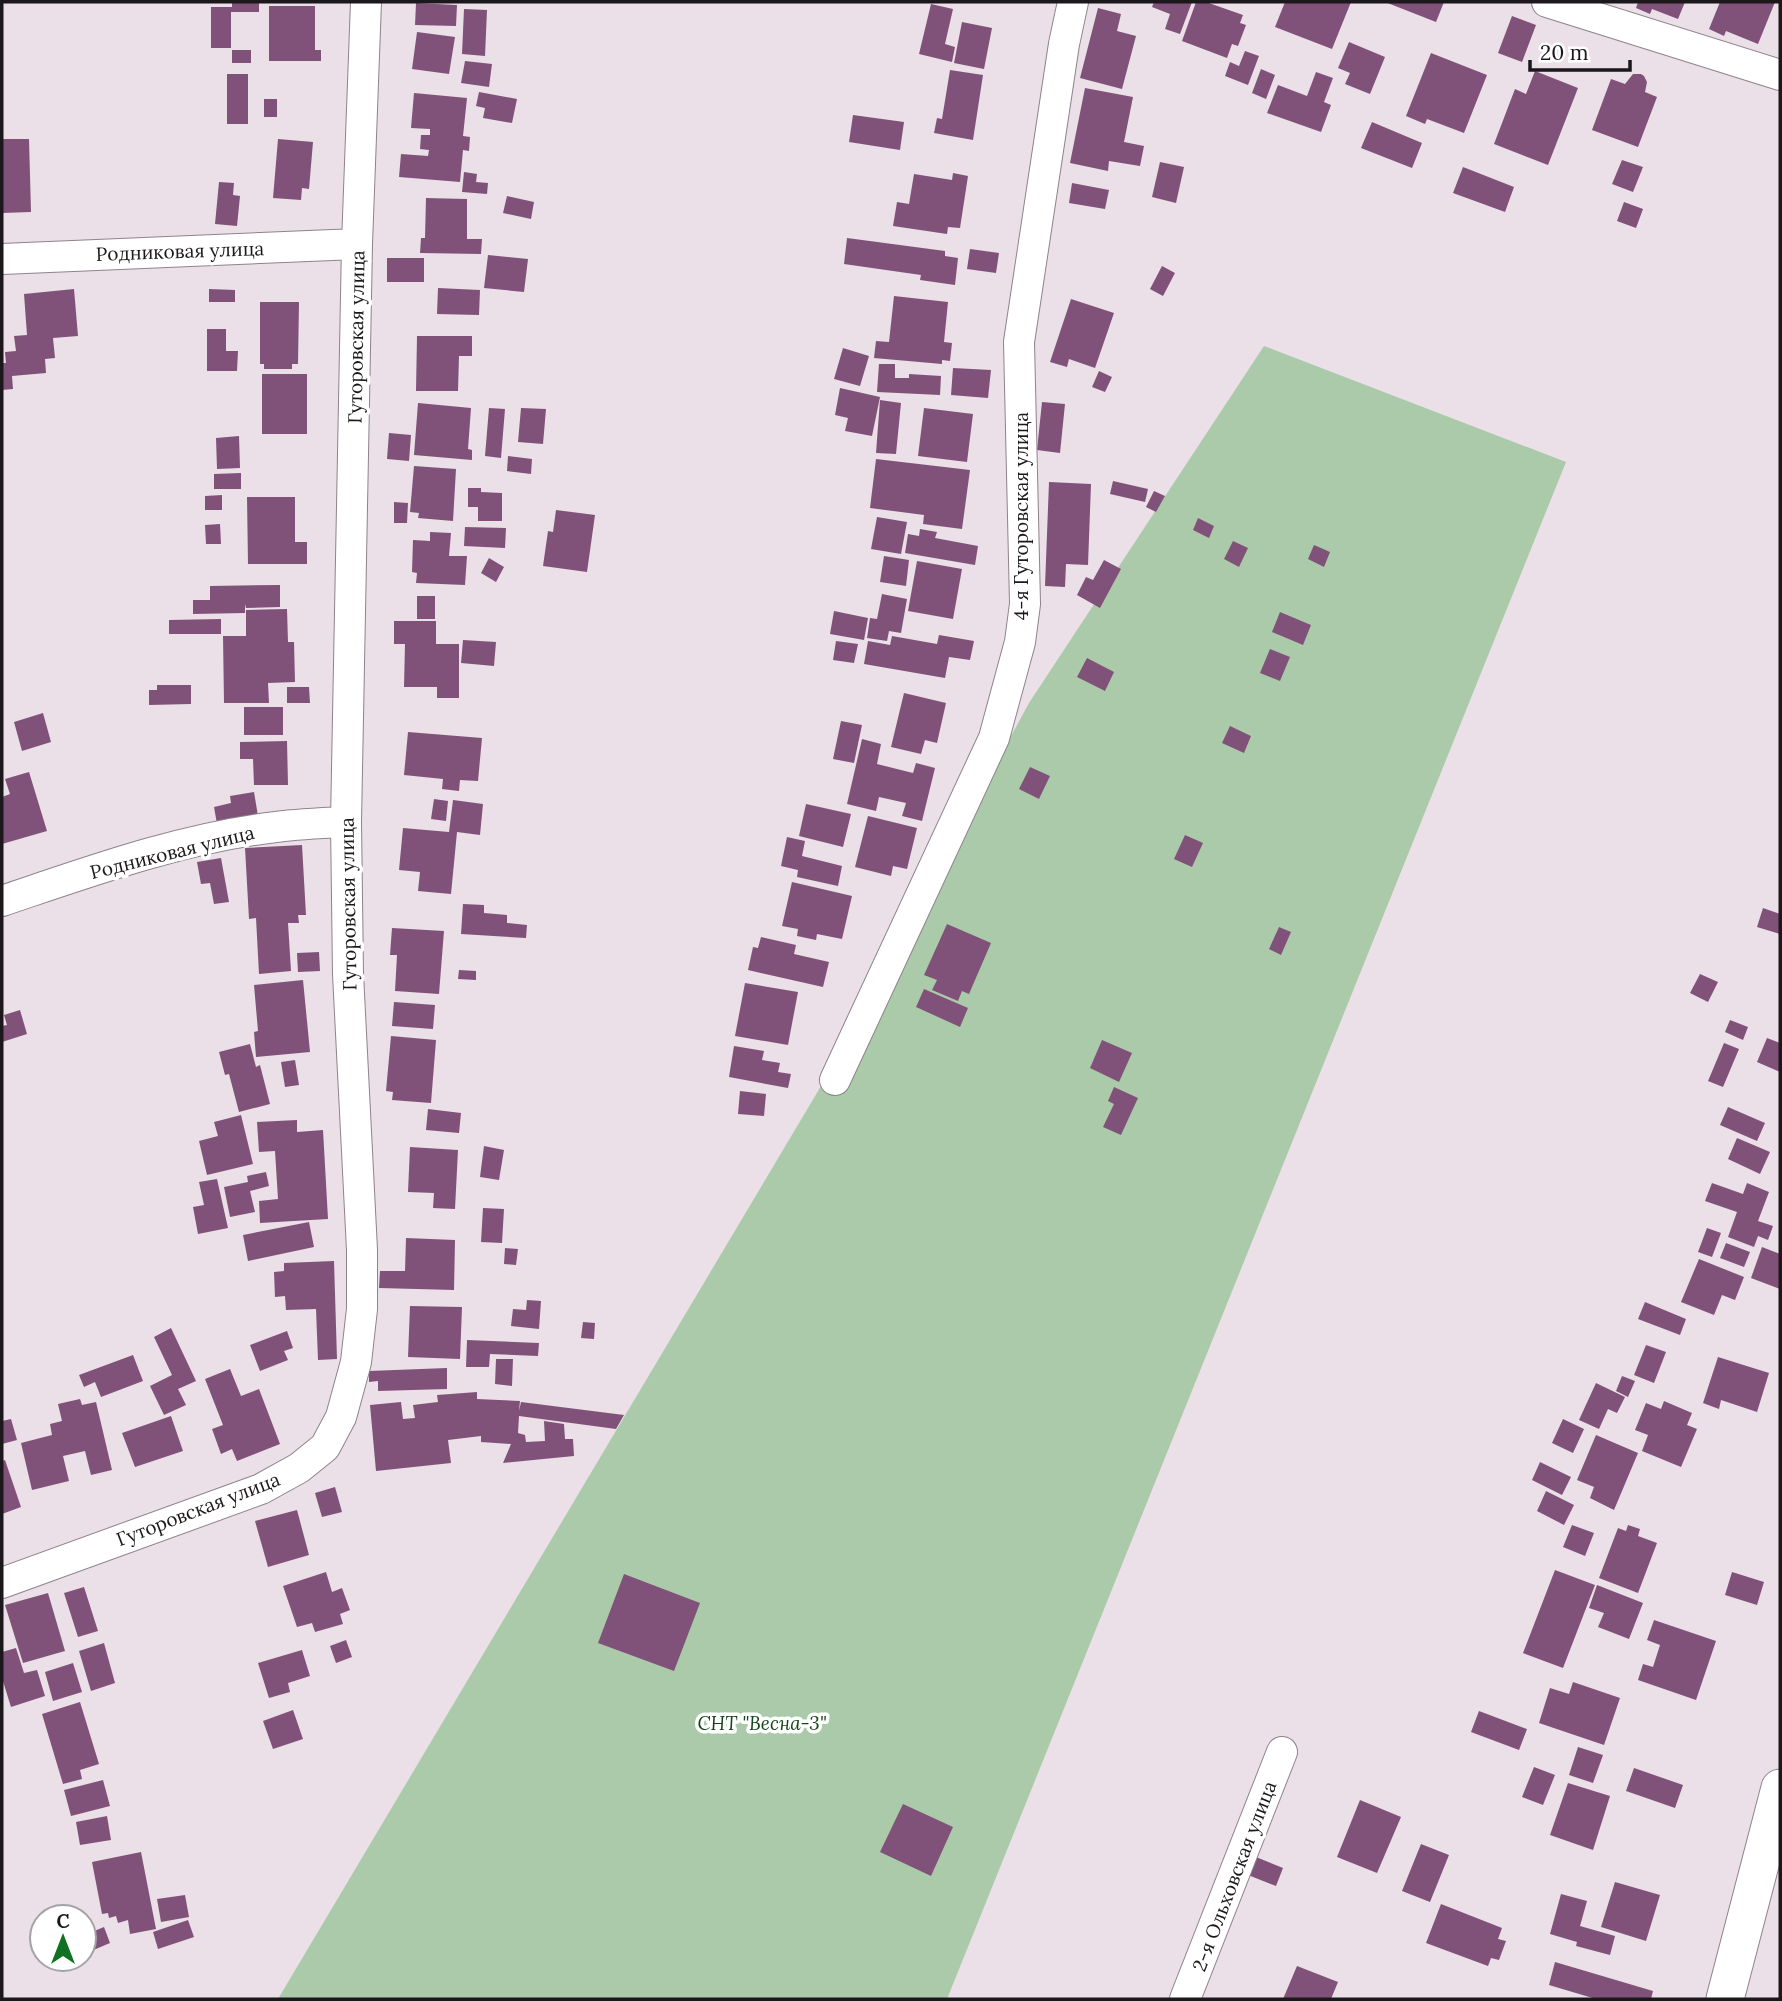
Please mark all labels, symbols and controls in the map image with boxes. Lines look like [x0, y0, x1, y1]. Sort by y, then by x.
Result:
scale bar [1530, 28, 1630, 72]
text: 20 m [1540, 39, 1589, 66]
street label: Родниковая улица [95, 236, 265, 266]
street label: Гуторовская улица [342, 250, 370, 424]
street label: 4-я Гуторовская улица [1009, 412, 1033, 620]
street label: Гуторовская улица [334, 817, 362, 991]
street label: Родниковая улица [87, 820, 257, 884]
street label: Гуторовская улица [113, 1467, 283, 1551]
park label: СНТ "Весна-3" [698, 1711, 827, 1735]
street label: 2-я Ольховская улица [1187, 1777, 1281, 1974]
north arrow [28, 1903, 98, 1973]
text: С [56, 1909, 70, 1933]

